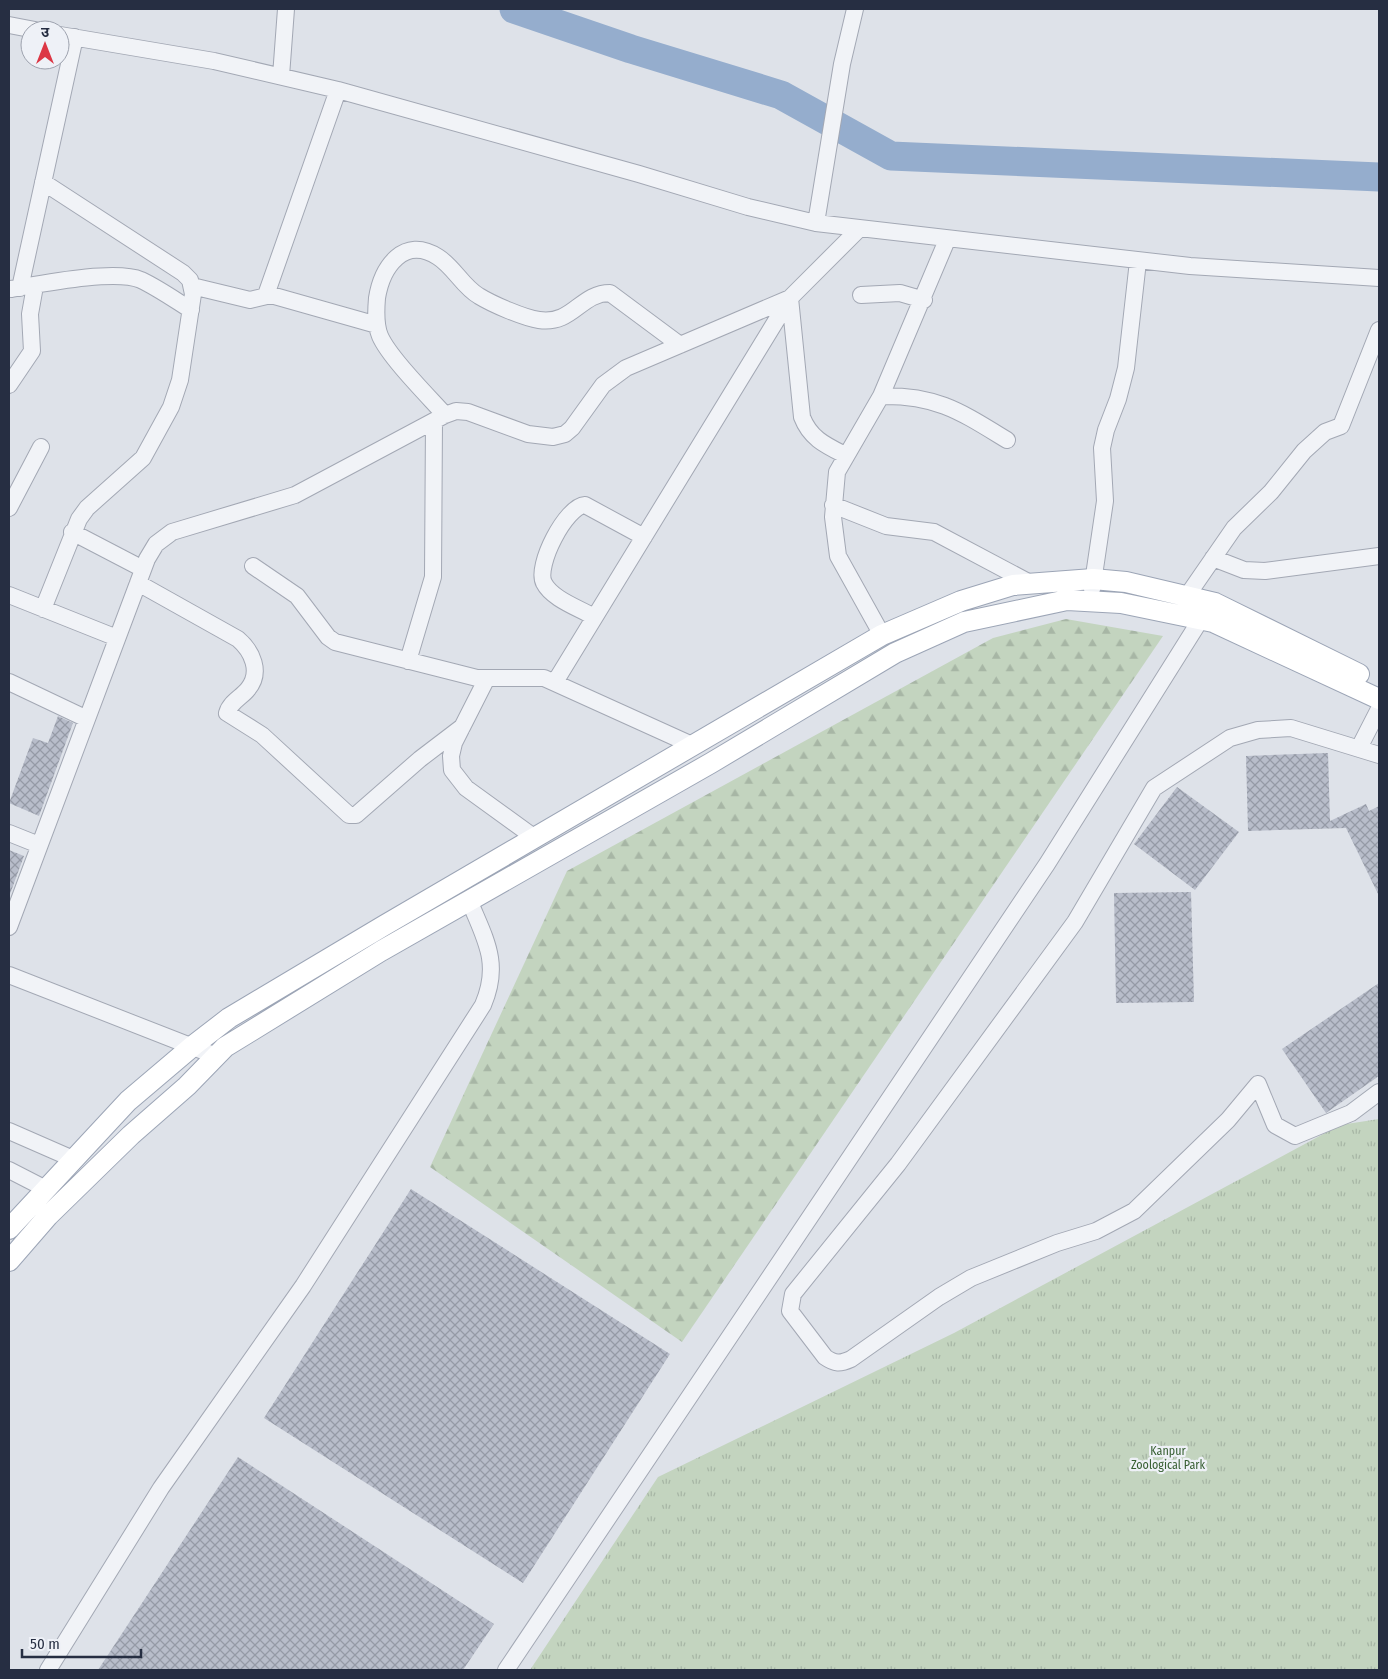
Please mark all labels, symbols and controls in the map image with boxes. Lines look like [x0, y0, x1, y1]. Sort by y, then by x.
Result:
north arrow [20, 20, 70, 70]
text: उ [41, 24, 50, 41]
park label: Kanpur Zoological Park [1131, 1444, 1205, 1472]
scale bar [22, 1626, 141, 1658]
text: 50 m [30, 1635, 60, 1653]

